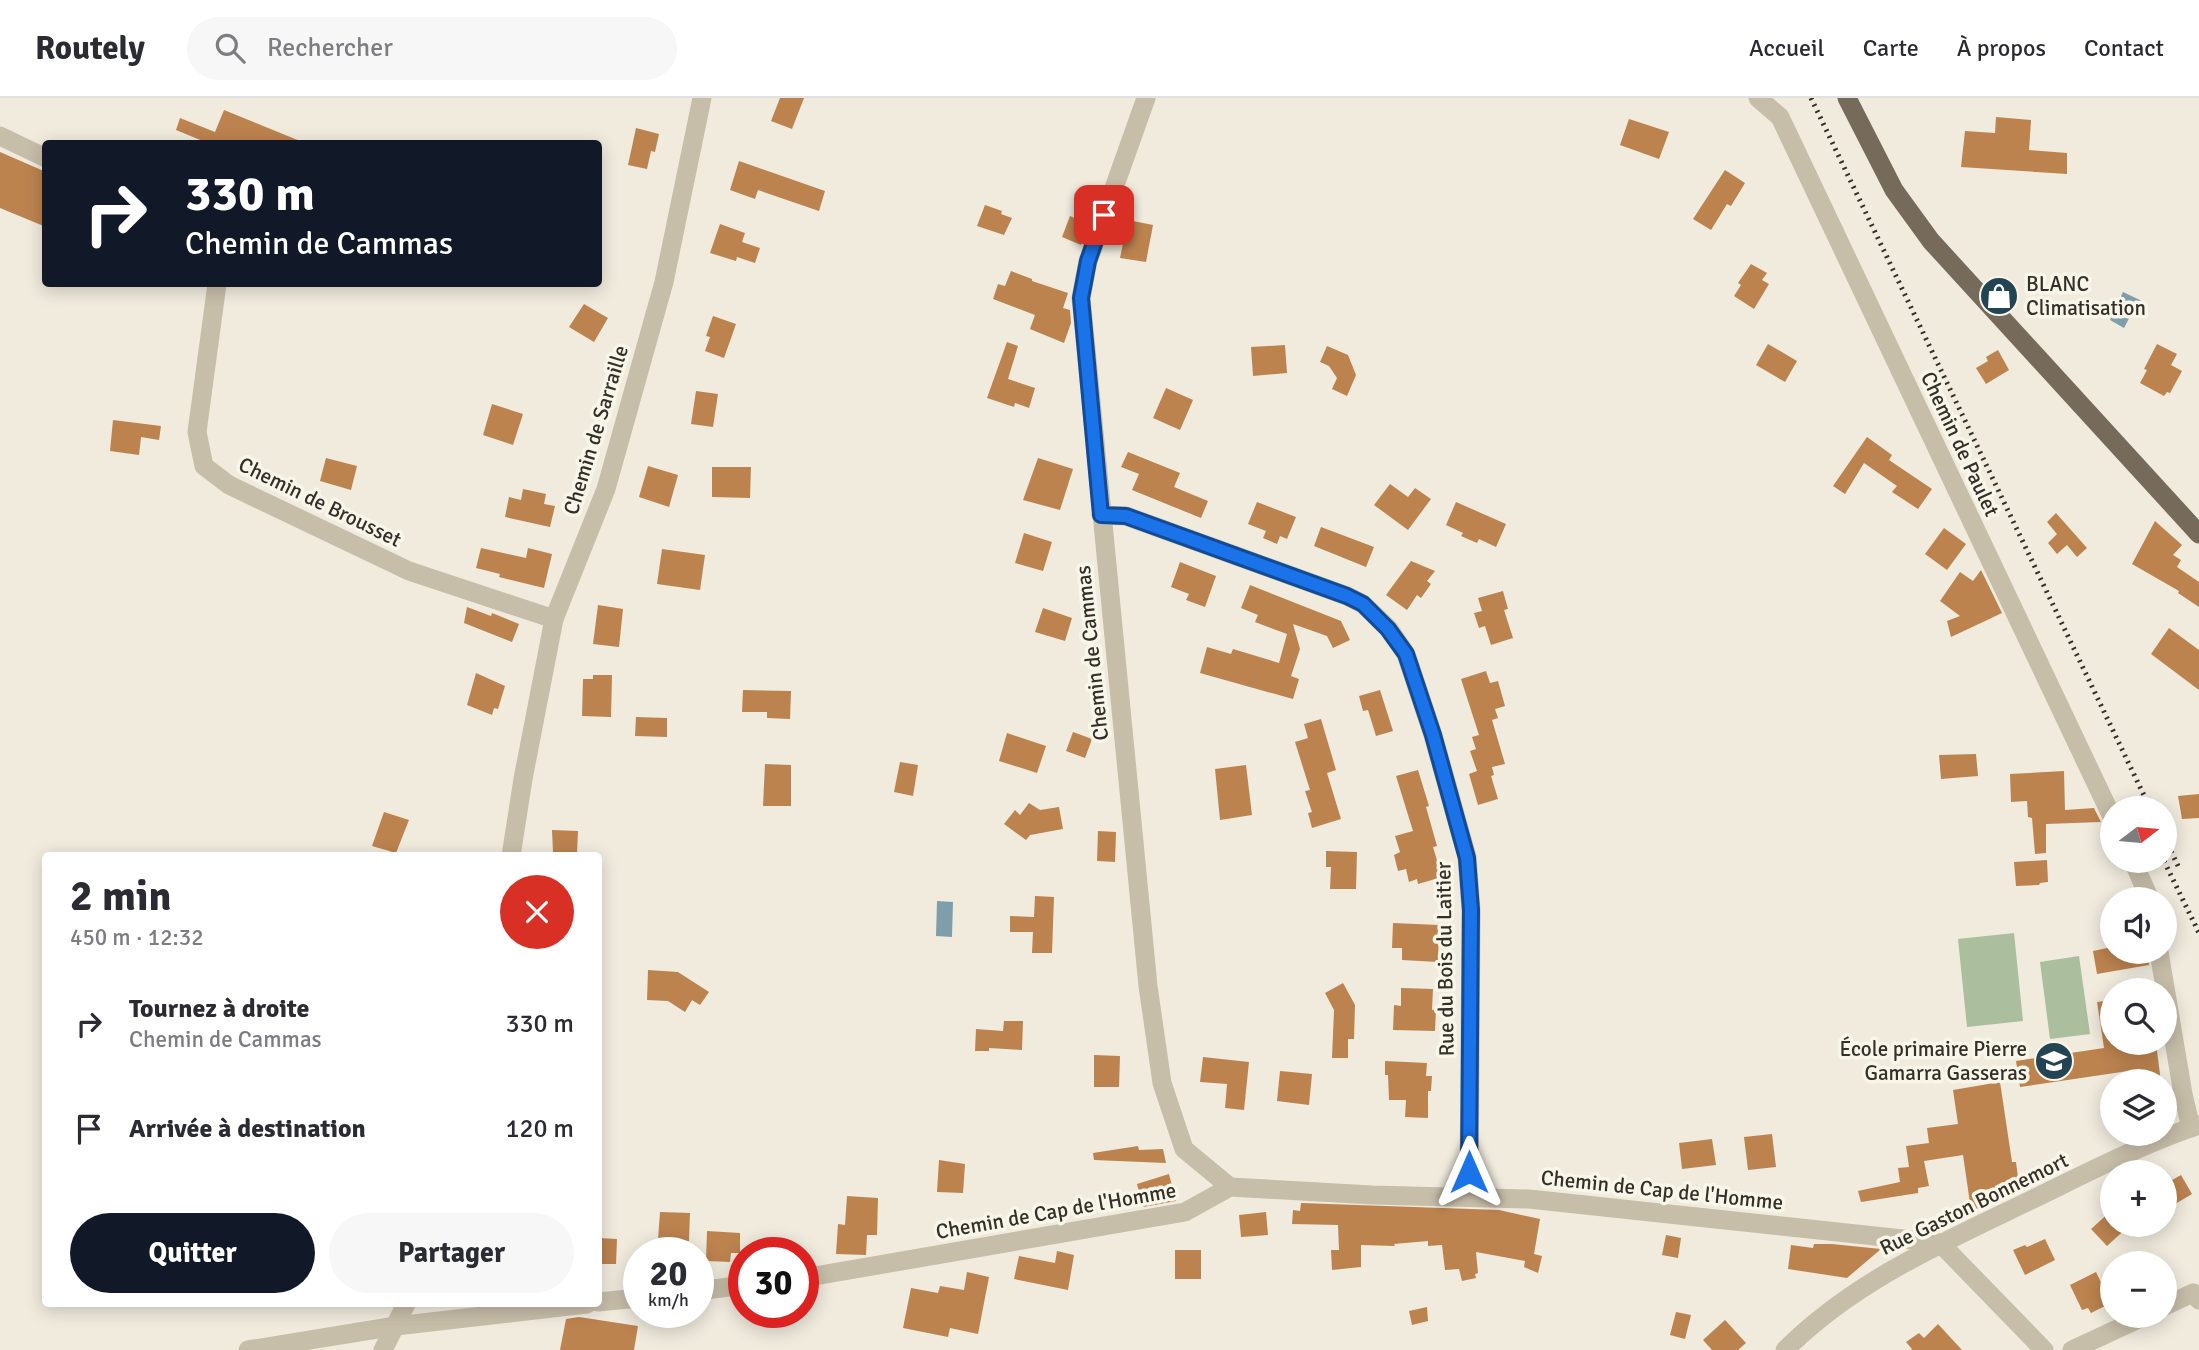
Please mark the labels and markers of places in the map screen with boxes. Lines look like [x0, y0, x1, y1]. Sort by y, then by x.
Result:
pin [1074, 185, 1134, 245]
place label: BLANC Climatisation [2026, 271, 2146, 321]
shop icon: BLANC Climatisation [1978, 275, 2020, 317]
place label: École primaire Pierre Gamarra Gasseras [1839, 1036, 2027, 1086]
school or university icon: École primaire Pierre Gamarra Gasseras [2033, 1040, 2075, 1082]

